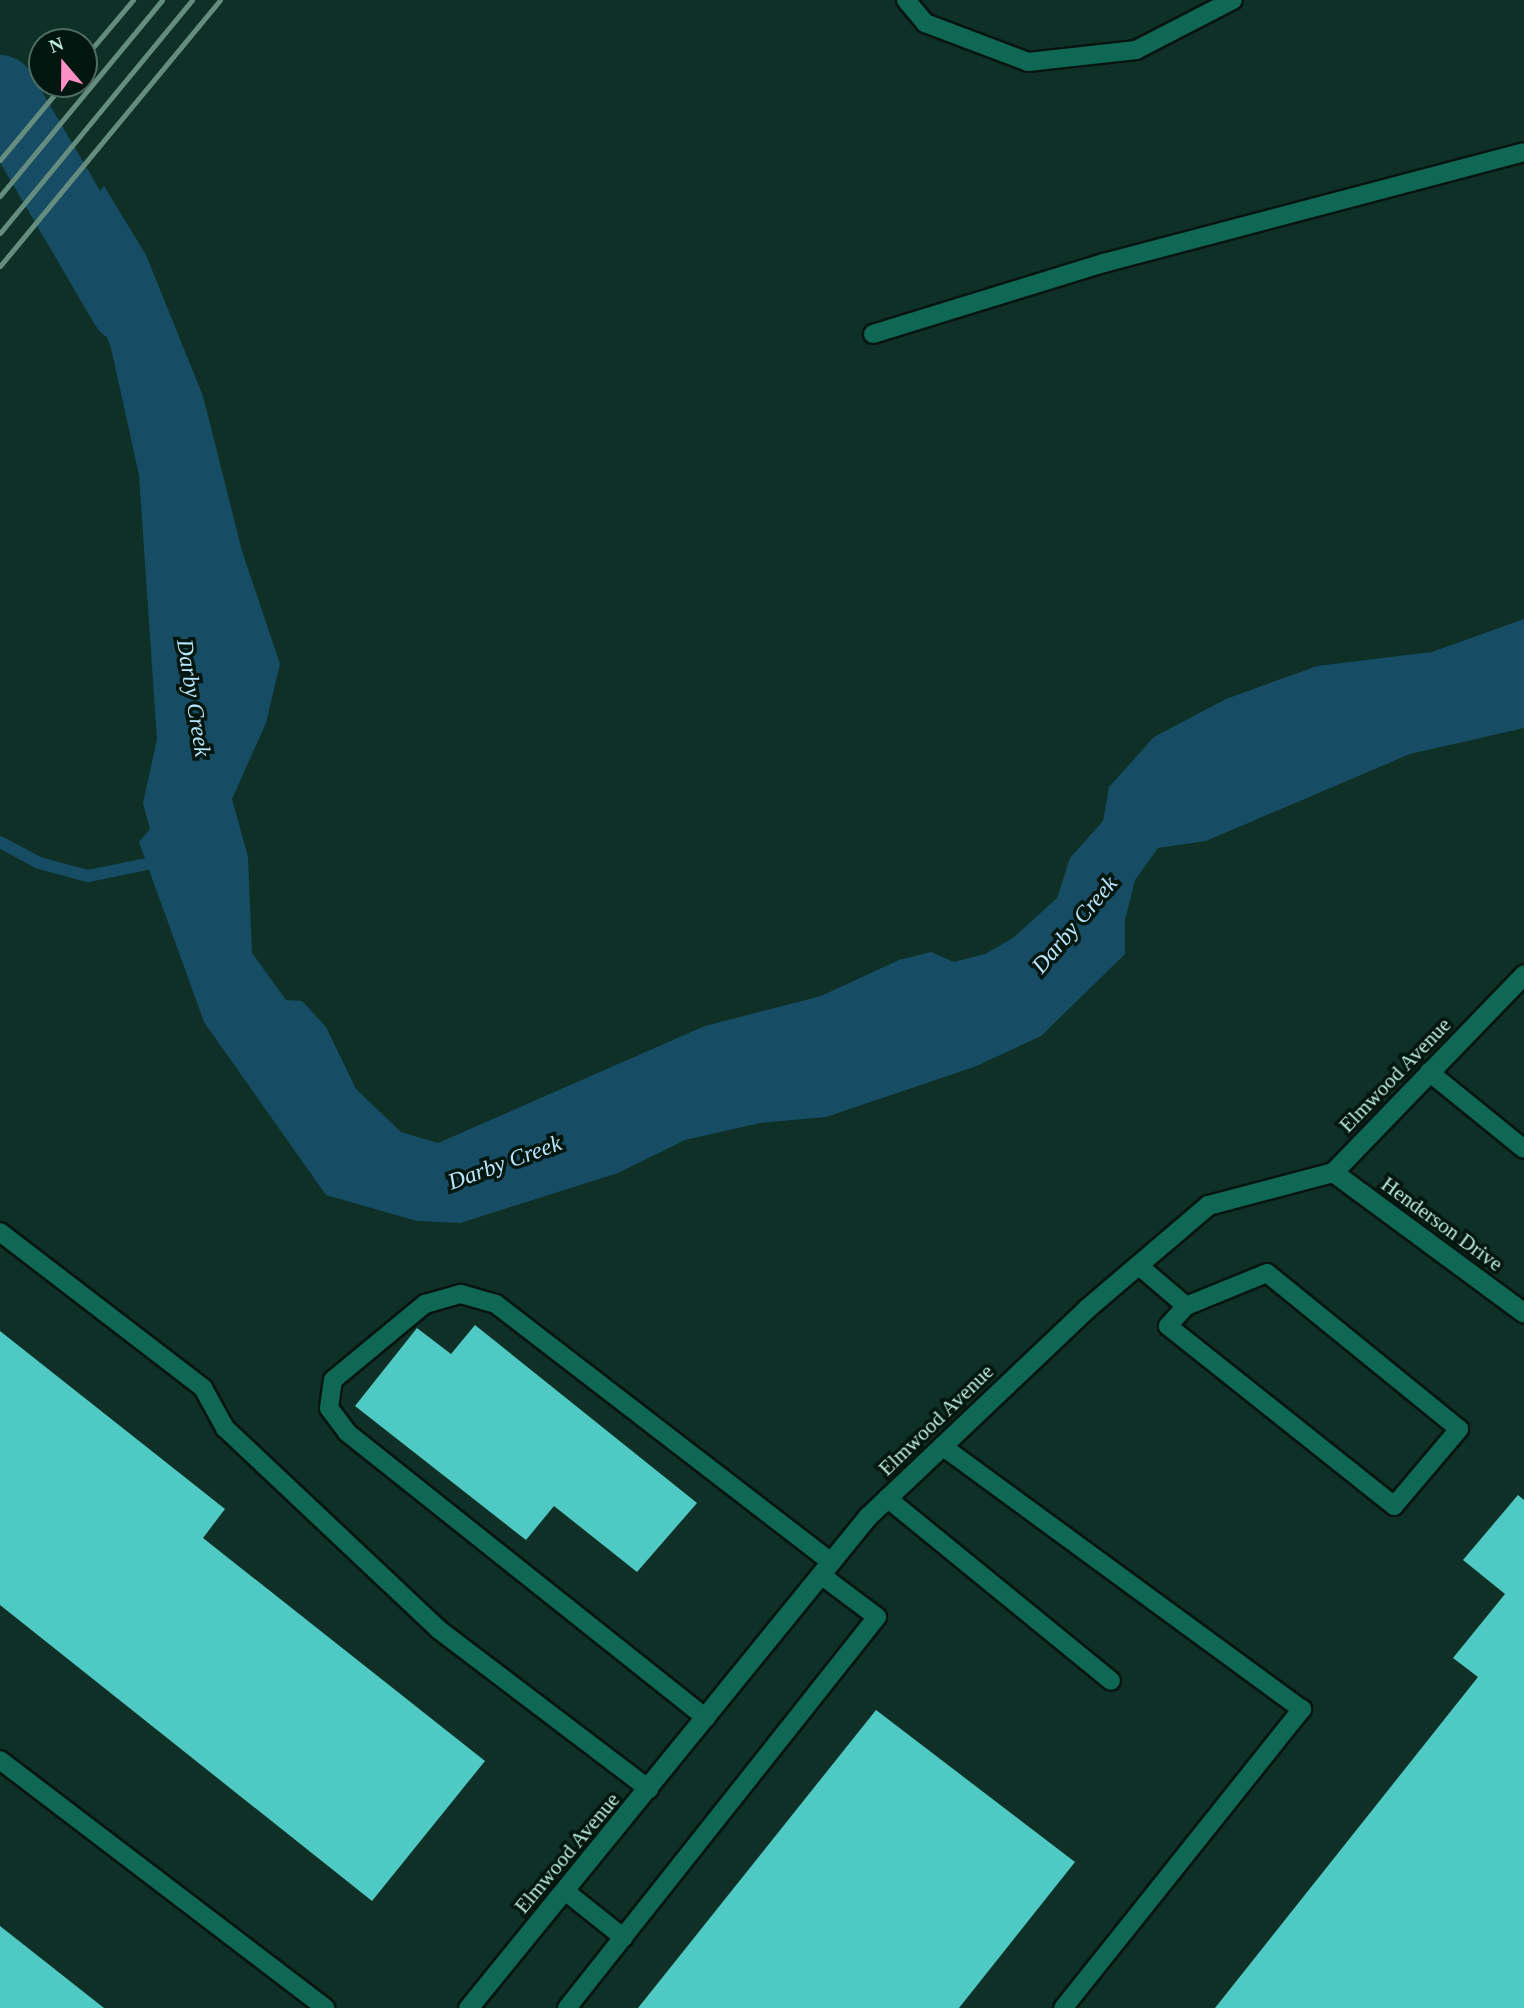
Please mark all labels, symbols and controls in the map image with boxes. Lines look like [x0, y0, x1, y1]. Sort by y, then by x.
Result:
north arrow [28, 28, 98, 98]
text: N [46, 32, 66, 57]
water label: Darby Creek [170, 637, 216, 759]
water label: Darby Creek [1026, 871, 1124, 979]
street label: Elmwood Avenue [1334, 1012, 1456, 1138]
water label: Darby Creek [445, 1130, 565, 1196]
street label: Henderson Drive [1376, 1171, 1508, 1277]
street label: Elmwood Avenue [873, 1359, 999, 1481]
street label: Elmwood Avenue [509, 1787, 625, 1919]

